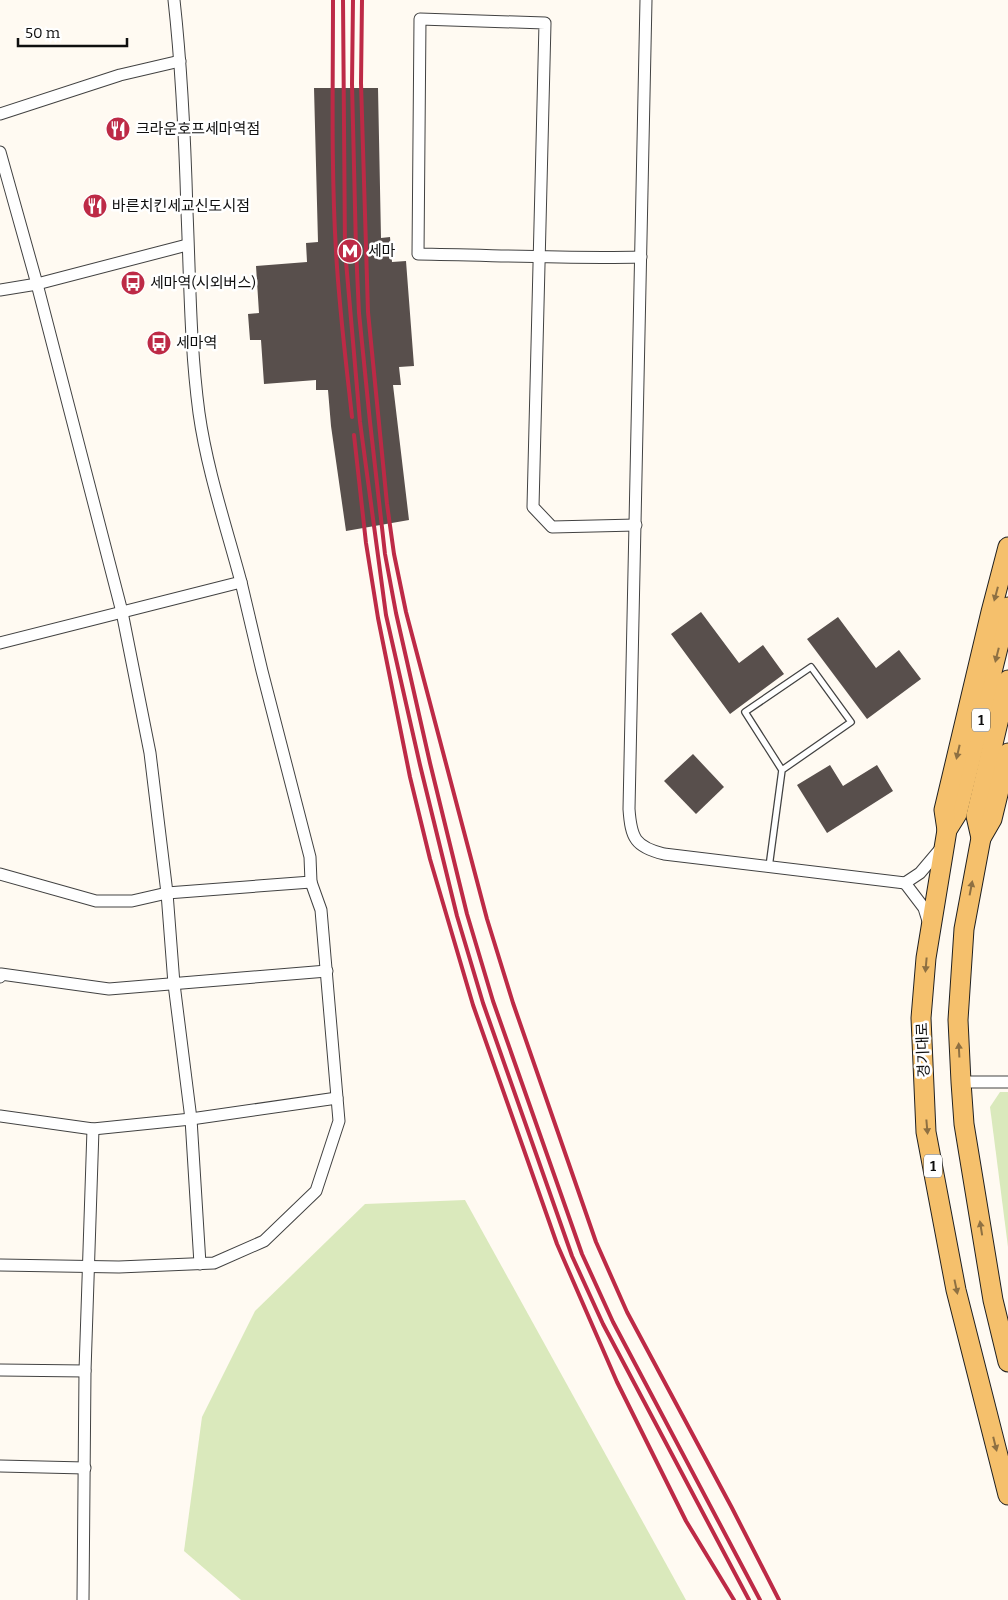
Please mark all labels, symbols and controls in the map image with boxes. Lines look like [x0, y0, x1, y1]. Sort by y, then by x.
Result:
scale bar [18, 15, 126, 47]
text: 50 m [25, 24, 61, 42]
restaurant icon: 크라운호프세마역점 [105, 116, 131, 142]
place label: 크라운호프세마역점 [136, 120, 260, 138]
restaurant icon: 바른치킨세교신도시점 [82, 193, 108, 219]
place label: 바른치킨세교신도시점 [112, 197, 250, 215]
metro station icon: 세마 [337, 238, 363, 264]
place label: 세마 [368, 242, 396, 260]
bus stop icon: 세마역(시외버스) [120, 270, 146, 296]
place label: 세마역(시외버스) [150, 274, 256, 292]
bus stop icon: 세마역 [146, 330, 172, 356]
place label: 세마역 [176, 334, 217, 352]
one-way arrow [991, 586, 999, 601]
one-way arrow [993, 647, 1001, 662]
road number: 1 [972, 708, 990, 732]
one-way arrow [954, 744, 962, 759]
one-way arrow [968, 880, 976, 896]
one-way arrow [922, 957, 930, 973]
street label: 경기대로 [913, 1022, 933, 1078]
one-way arrow [955, 1041, 963, 1057]
one-way arrow [923, 1119, 931, 1135]
road number: 1 [924, 1154, 942, 1178]
one-way arrow [976, 1220, 984, 1236]
one-way arrow [952, 1279, 960, 1294]
one-way arrow [991, 1437, 999, 1452]

